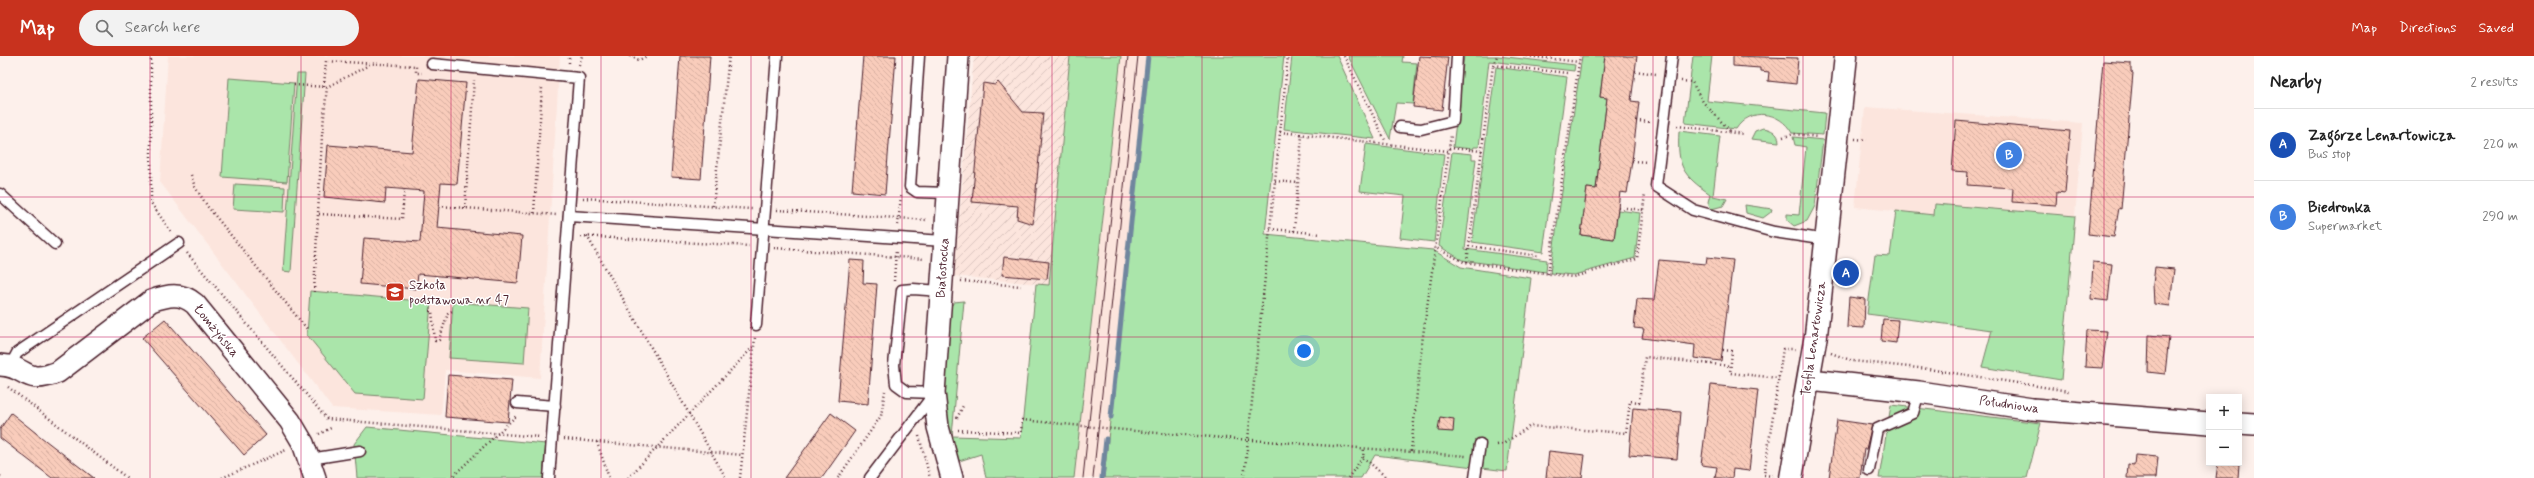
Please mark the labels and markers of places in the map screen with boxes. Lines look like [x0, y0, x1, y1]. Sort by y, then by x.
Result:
pin: B [1996, 140, 2022, 170]
pin: A [1833, 258, 1859, 288]
place label: Szkoła podstawowa nr 47 [409, 277, 510, 309]
school or university icon: Szkoła podstawowa nr 47 [384, 281, 406, 303]

